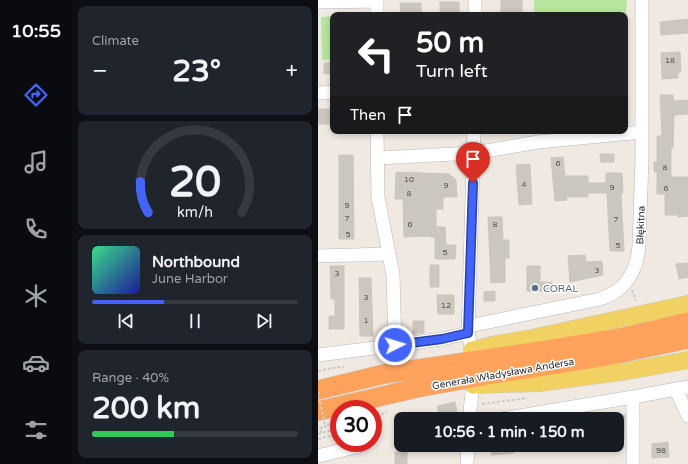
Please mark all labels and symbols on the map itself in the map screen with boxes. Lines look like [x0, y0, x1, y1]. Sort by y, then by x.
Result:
house number: 18 [665, 56, 675, 65]
pin [456, 142, 490, 183]
house number: 6 [555, 159, 561, 168]
house number: 8 [662, 163, 668, 172]
house number: 10 [404, 175, 414, 184]
house number: 4 [521, 180, 527, 189]
house number: 9 [443, 181, 449, 190]
house number: 9 [609, 183, 615, 192]
house number: 6 [663, 184, 669, 193]
house number: 8 [406, 189, 412, 198]
house number: 9 [344, 201, 350, 210]
street label: Błękitna [634, 206, 648, 245]
house number: 7 [344, 214, 350, 223]
house number: 7 [613, 215, 619, 224]
house number: 6 [407, 220, 413, 229]
house number: 8 [492, 220, 498, 229]
house number: 5 [345, 230, 351, 239]
house number: 5 [615, 241, 621, 250]
house number: 5 [442, 248, 448, 257]
house number: 3 [594, 266, 600, 275]
house number: 3 [334, 269, 340, 278]
marker: CORAL [530, 283, 540, 293]
place label: CORAL [543, 283, 578, 295]
house number: 3 [363, 293, 369, 302]
house number: 12 [441, 301, 451, 310]
house number: 1 [363, 316, 369, 325]
position arrow [374, 324, 416, 366]
street label: Generała Władysława Andersa [431, 356, 575, 392]
speed limit sign: 30 [330, 400, 382, 452]
house number: 98 [656, 446, 666, 455]

